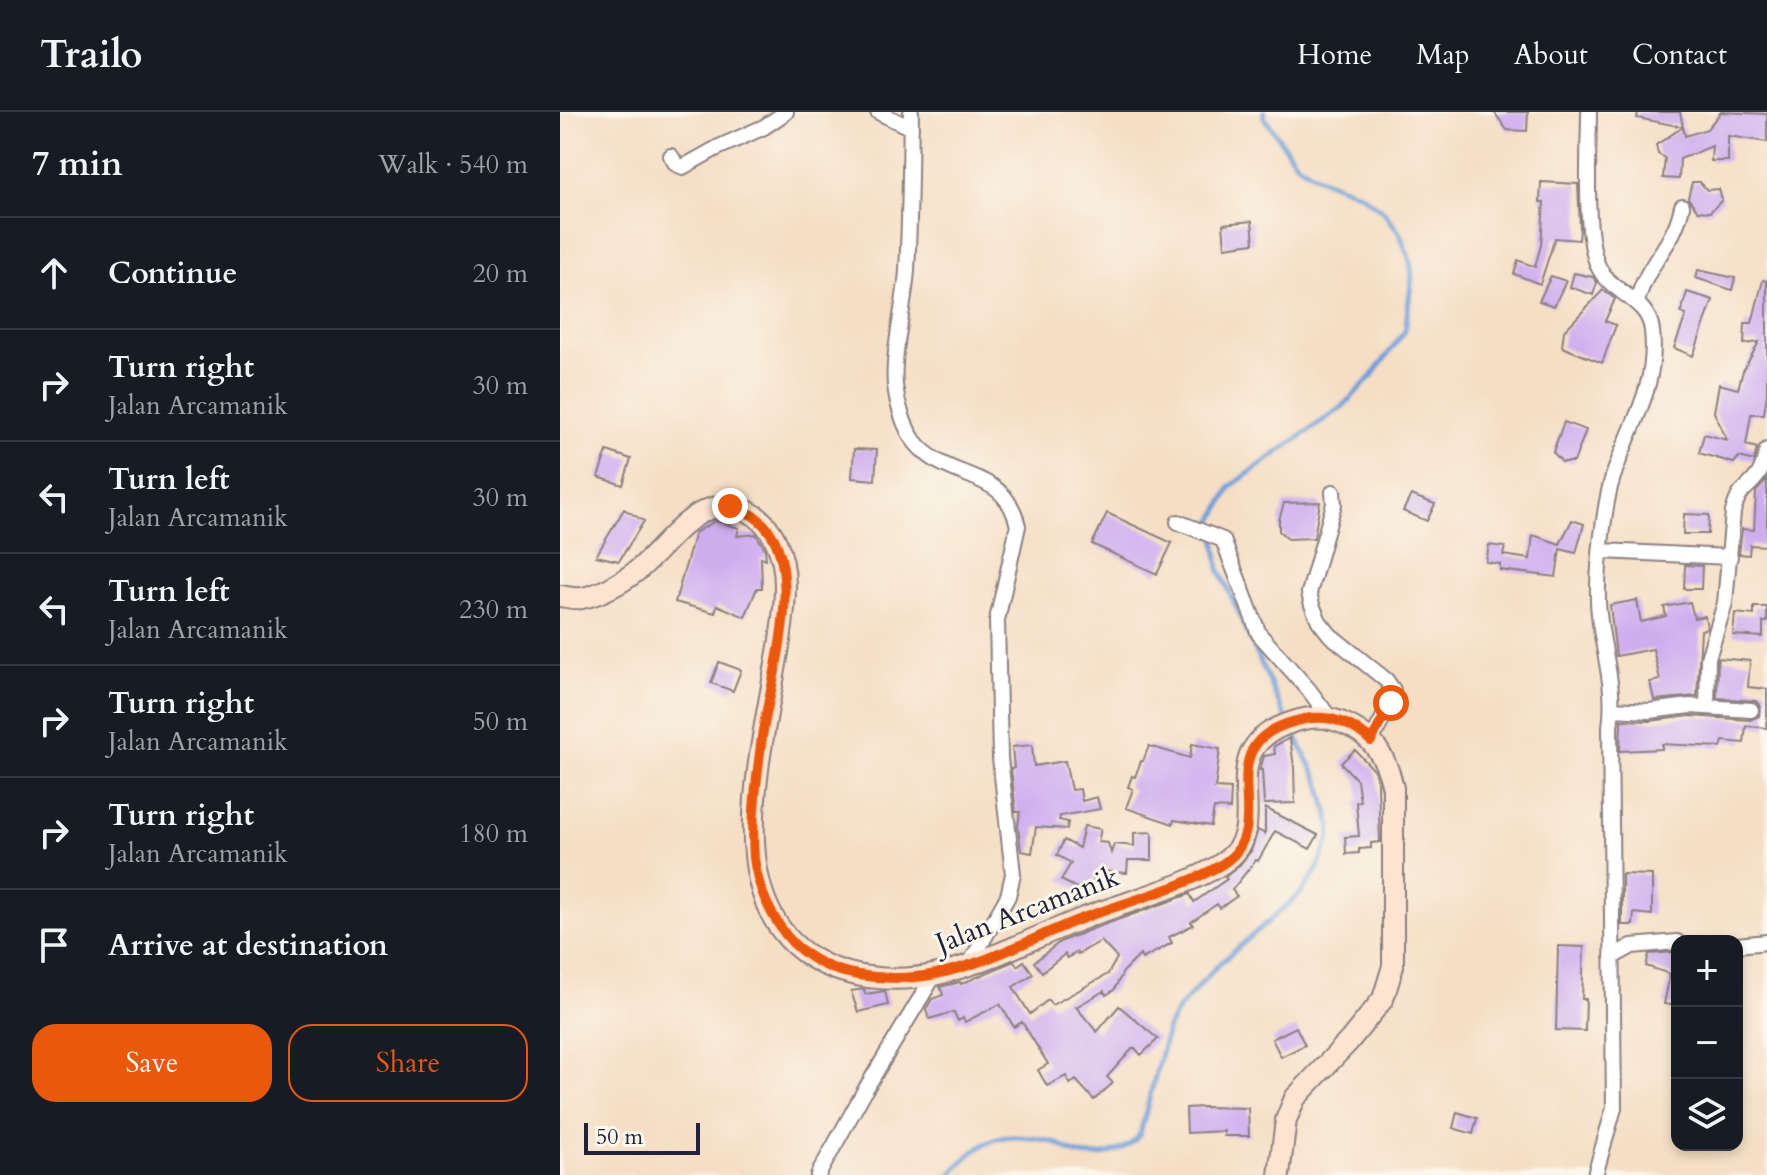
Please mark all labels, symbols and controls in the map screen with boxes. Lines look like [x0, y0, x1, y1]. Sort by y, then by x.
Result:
text: Trailo [40, 29, 142, 81]
text: Home [1297, 36, 1372, 74]
text: Map [1416, 36, 1470, 74]
text: About [1514, 36, 1588, 74]
text: Contact [1632, 36, 1727, 74]
text: 7 min [32, 141, 123, 187]
text: Walk · 540 m [378, 147, 528, 182]
icon: ahead [32, 251, 76, 295]
text: Continue [108, 253, 237, 294]
text: 20 m [472, 256, 528, 291]
text: Turn right [108, 347, 254, 388]
icon: right [32, 363, 76, 407]
text: 30 m [472, 368, 528, 403]
text: Jalan Arcamanik [108, 388, 288, 423]
text: Turn left [108, 459, 230, 500]
icon: left [32, 475, 76, 519]
text: 30 m [472, 480, 528, 515]
route end [712, 488, 748, 524]
text: Jalan Arcamanik [108, 500, 288, 535]
text: Turn left [108, 571, 230, 612]
icon: left [32, 587, 76, 631]
text: 230 m [459, 592, 528, 627]
text: Jalan Arcamanik [108, 612, 288, 647]
text: Turn right [108, 683, 254, 724]
route start [1373, 685, 1409, 721]
icon: right [32, 699, 76, 743]
text: 50 m [472, 704, 528, 739]
text: Jalan Arcamanik [108, 724, 288, 759]
text: Turn right [108, 795, 254, 836]
icon: right [32, 811, 76, 855]
text: 180 m [459, 816, 528, 851]
text: Jalan Arcamanik [108, 836, 288, 871]
street label: Jalan Arcamanik [926, 857, 1125, 964]
icon: arrive [32, 923, 76, 967]
text: Arrive at destination [108, 925, 388, 966]
map controls [1671, 935, 1743, 1151]
button: + [1671, 935, 1743, 1007]
button: − [1671, 1007, 1743, 1079]
button: Save [32, 1024, 272, 1102]
button: Share [288, 1024, 528, 1102]
button: layers [1671, 1079, 1743, 1151]
scale bar [584, 1119, 700, 1155]
text: 50 m [596, 1122, 643, 1152]

